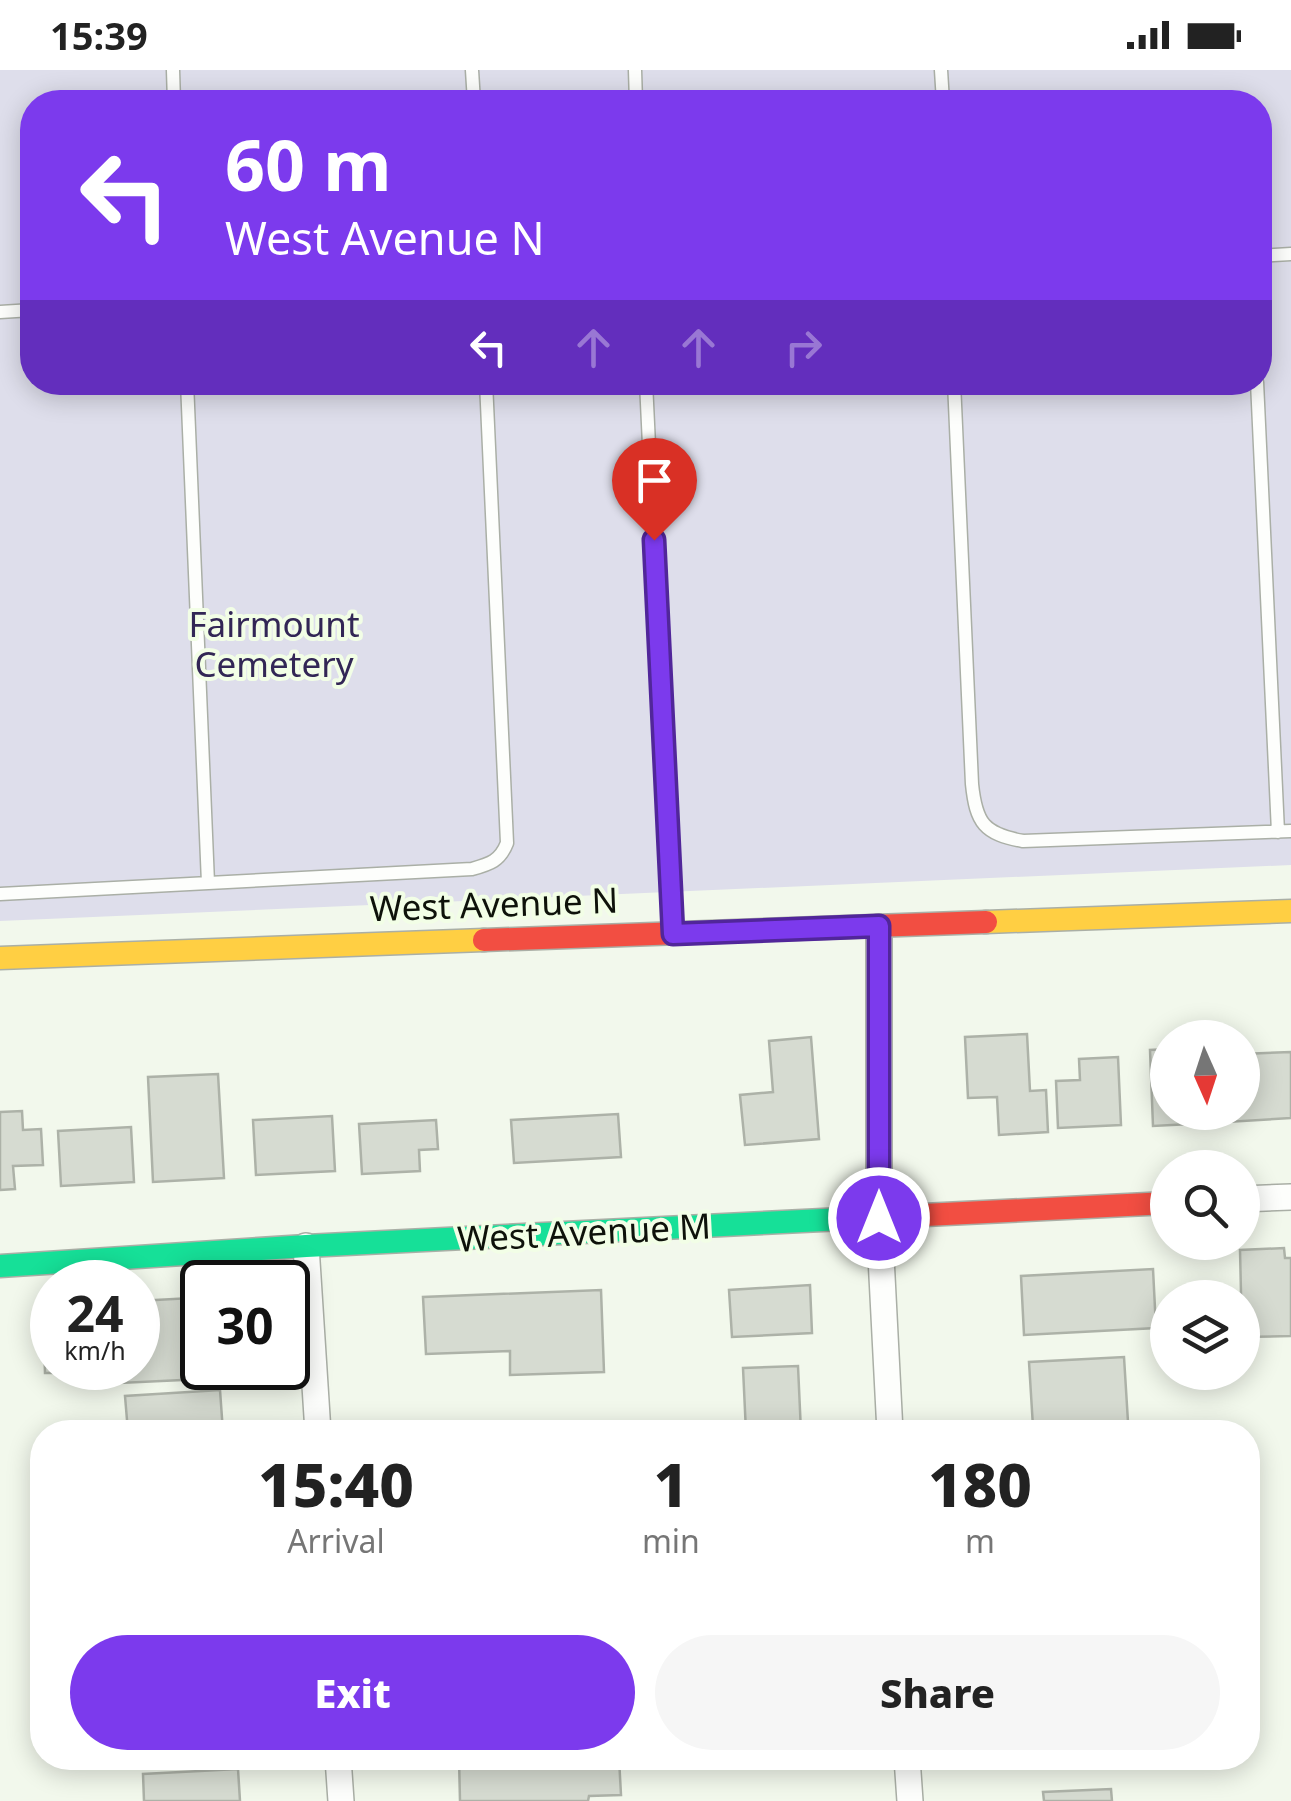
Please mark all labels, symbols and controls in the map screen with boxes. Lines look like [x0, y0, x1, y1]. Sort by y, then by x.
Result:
text: 15:39 [50, 9, 148, 61]
text: 60 m [225, 116, 392, 212]
icon: left [60, 130, 190, 260]
text: West Avenue N [225, 207, 545, 268]
icon: left [461, 320, 516, 375]
icon: ahead [566, 320, 621, 375]
icon: ahead [671, 320, 726, 375]
icon: right [776, 320, 831, 375]
pin [612, 438, 697, 541]
icon: arrive [627, 453, 682, 508]
park label: Fairmount Cemetery [188, 600, 360, 687]
street label: West Avenue N [369, 876, 619, 931]
north arrow [1150, 1020, 1260, 1130]
map controls [1150, 1020, 1260, 1390]
button: search [1150, 1150, 1260, 1260]
position arrow [827, 1166, 931, 1270]
street label: West Avenue M [456, 1201, 712, 1262]
speed limit sign: 30 [180, 1260, 310, 1390]
text: 24 [66, 1279, 124, 1347]
button: layers [1150, 1280, 1260, 1390]
text: km/h [64, 1333, 126, 1367]
text: 15:40 [258, 1443, 414, 1525]
text: 1 [654, 1443, 688, 1525]
text: 180 [928, 1443, 1032, 1525]
text: Arrival [287, 1519, 385, 1562]
text: min [642, 1519, 700, 1562]
text: m [965, 1519, 995, 1562]
button: Exit [70, 1635, 635, 1750]
button: Share [655, 1635, 1220, 1750]

